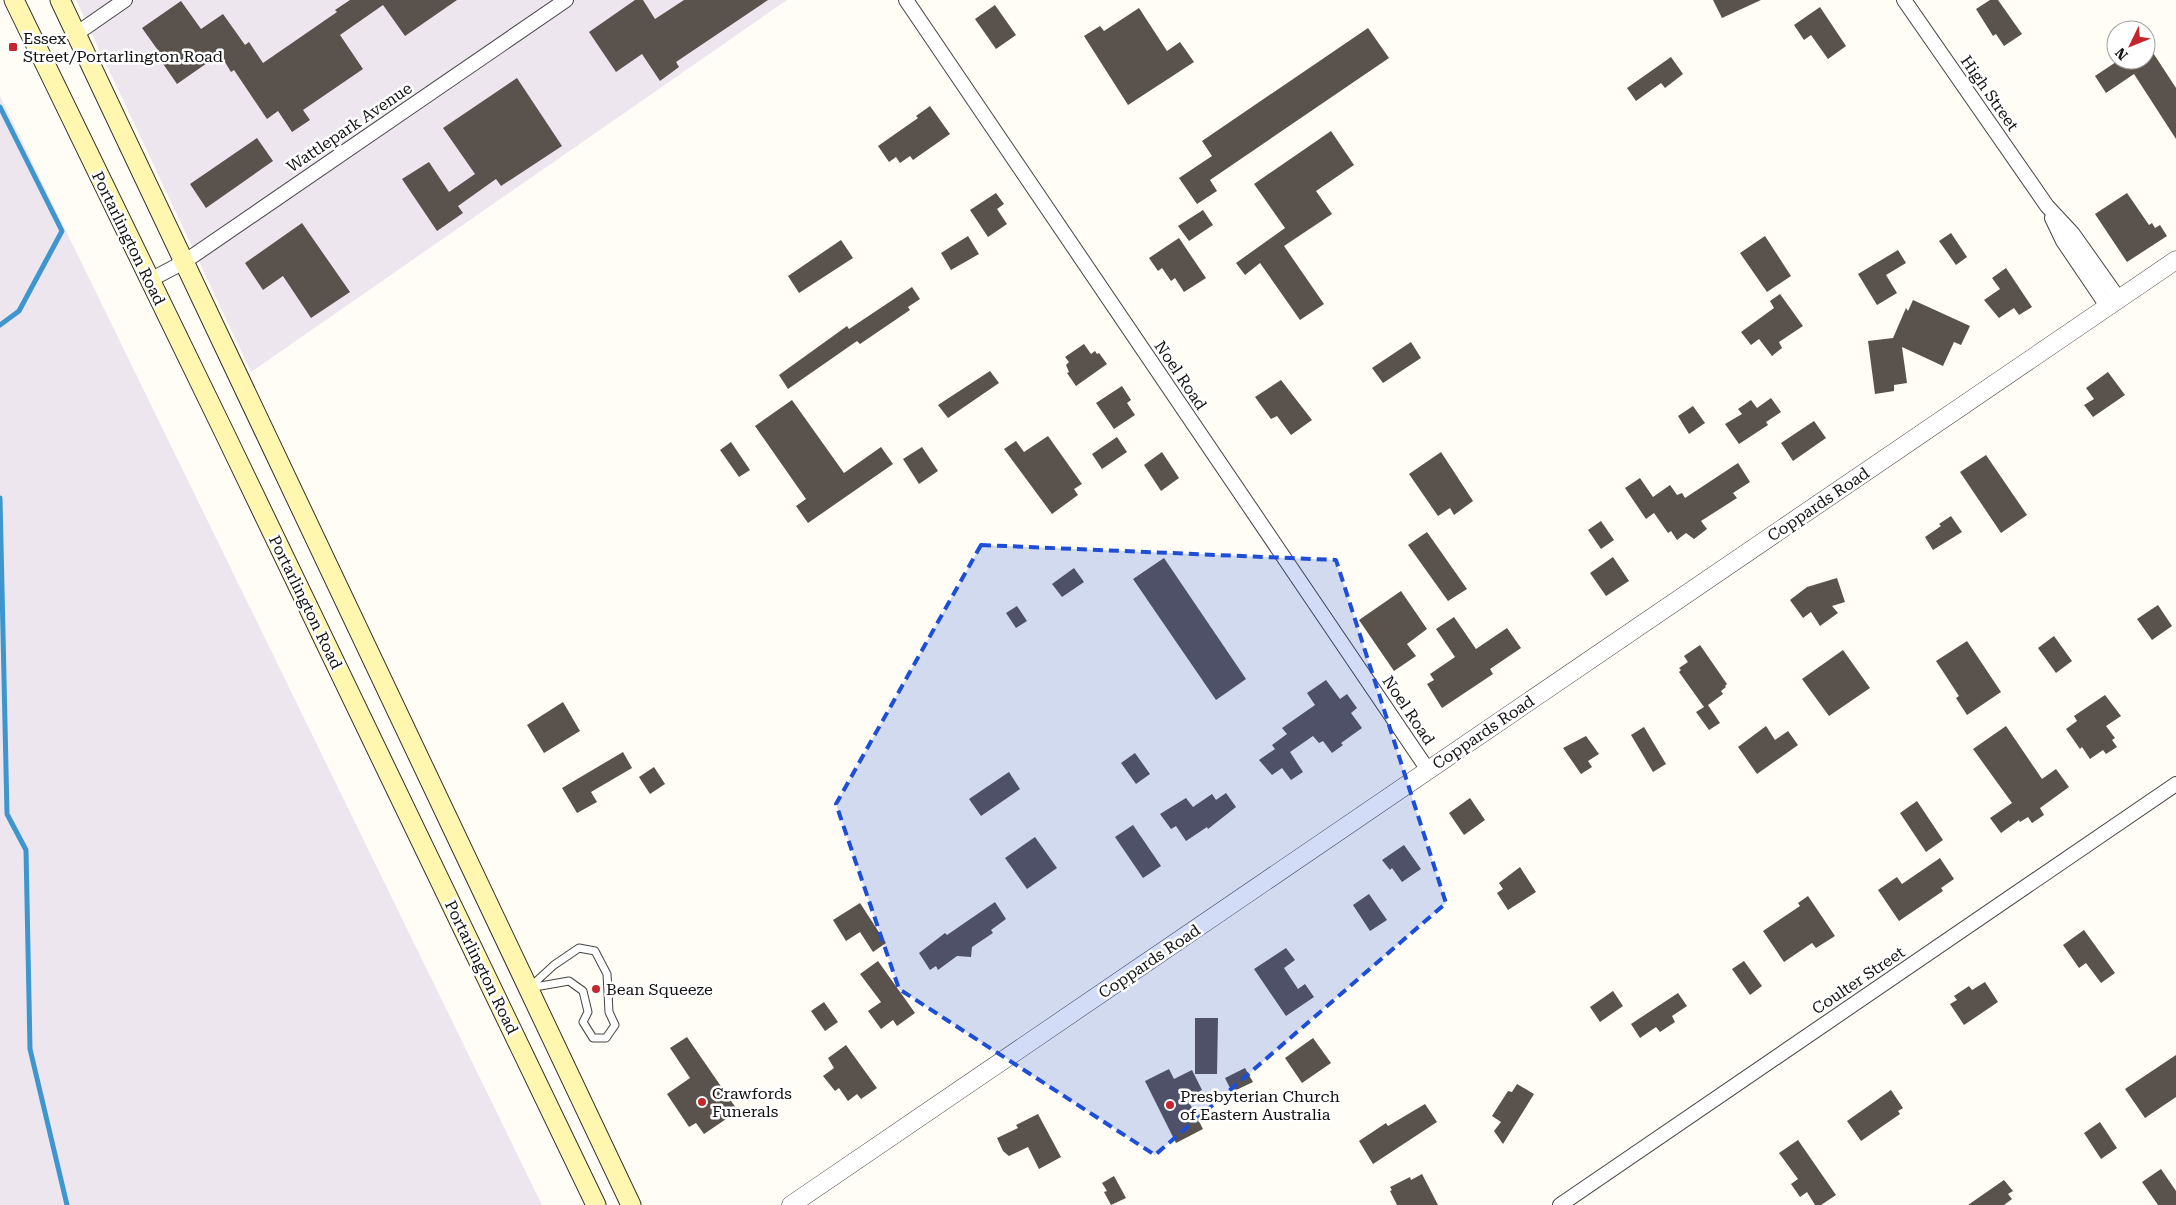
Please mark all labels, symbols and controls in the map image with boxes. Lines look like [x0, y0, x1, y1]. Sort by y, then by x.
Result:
north arrow [2106, 20, 2156, 70]
place label: Essex Street/Portarlington Road [23, 29, 223, 66]
marker: Essex Street/Portarlington Road [7, 41, 19, 53]
text: N [2112, 44, 2131, 63]
street label: High Street [1957, 52, 2023, 135]
street label: Wattlepark Avenue [283, 78, 416, 176]
street label: Portarlington Road [88, 168, 169, 308]
street label: Noel Road [1151, 337, 1211, 414]
street label: Coppards Road [1764, 463, 1873, 545]
street label: Portarlington Road [265, 532, 346, 672]
street label: Noel Road [1379, 672, 1439, 749]
street label: Coppards Road [1429, 691, 1538, 773]
street label: Portarlington Road [441, 897, 522, 1037]
street label: Coppards Road [1095, 920, 1204, 1002]
street label: Coulter Street [1808, 942, 1908, 1018]
place label: Bean Squeeze [606, 980, 713, 999]
marker: Bean Squeeze [590, 983, 602, 995]
place label: Crawfords Funerals [712, 1084, 792, 1121]
place label: Presbyterian Church of Eastern Australia [1180, 1087, 1340, 1124]
marker: Crawfords Funerals [696, 1096, 708, 1108]
marker: Presbyterian Church of Eastern Australia [1164, 1099, 1176, 1111]

